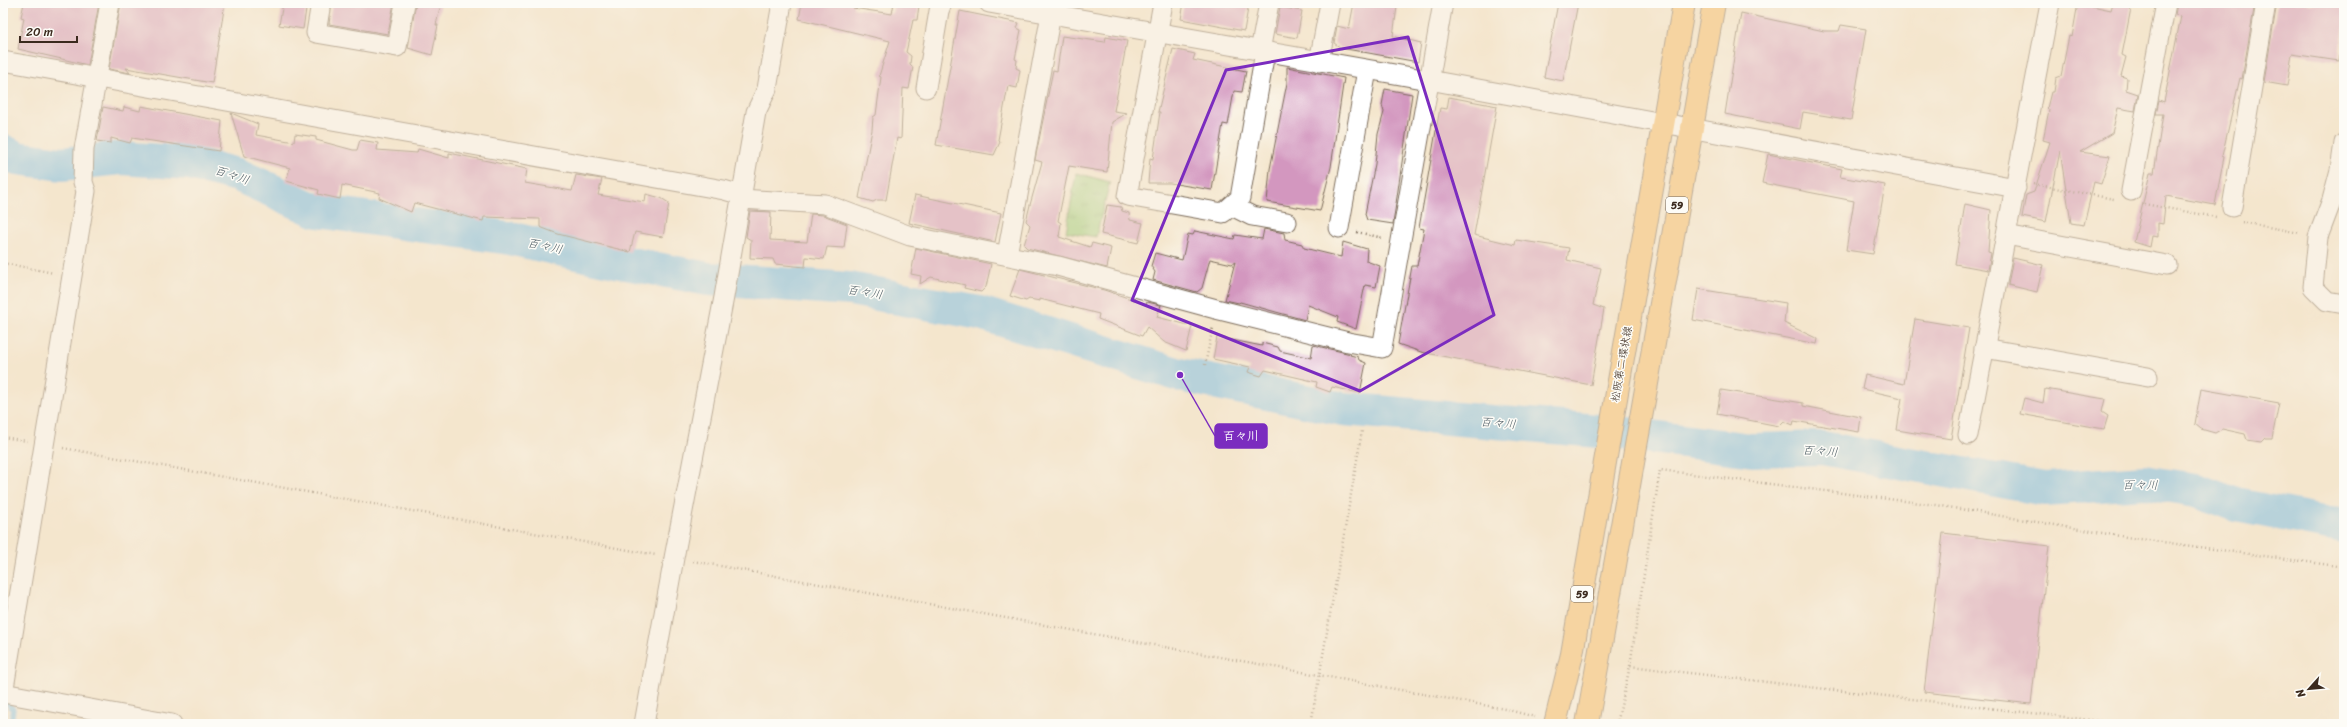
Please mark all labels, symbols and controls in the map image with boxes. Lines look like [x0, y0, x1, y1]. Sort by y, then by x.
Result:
scale bar [20, 18, 77, 44]
text: 20 m [26, 21, 53, 43]
water label: 百々川 [211, 159, 253, 191]
road number: 59 [1666, 197, 1688, 213]
water label: 百々川 [525, 231, 565, 261]
water label: 百々川 [845, 278, 885, 306]
street label: 松阪第二環状線 [1605, 325, 1638, 404]
water label: 百々川 [1479, 410, 1517, 436]
callout: 百々川 [1215, 424, 1267, 448]
text: 百々川 [1223, 425, 1259, 447]
water label: 百々川 [1801, 439, 1839, 463]
water label: 百々川 [2122, 474, 2158, 496]
road number: 59 [1571, 586, 1593, 602]
north arrow [2289, 669, 2329, 709]
text: N [2290, 685, 2311, 702]

